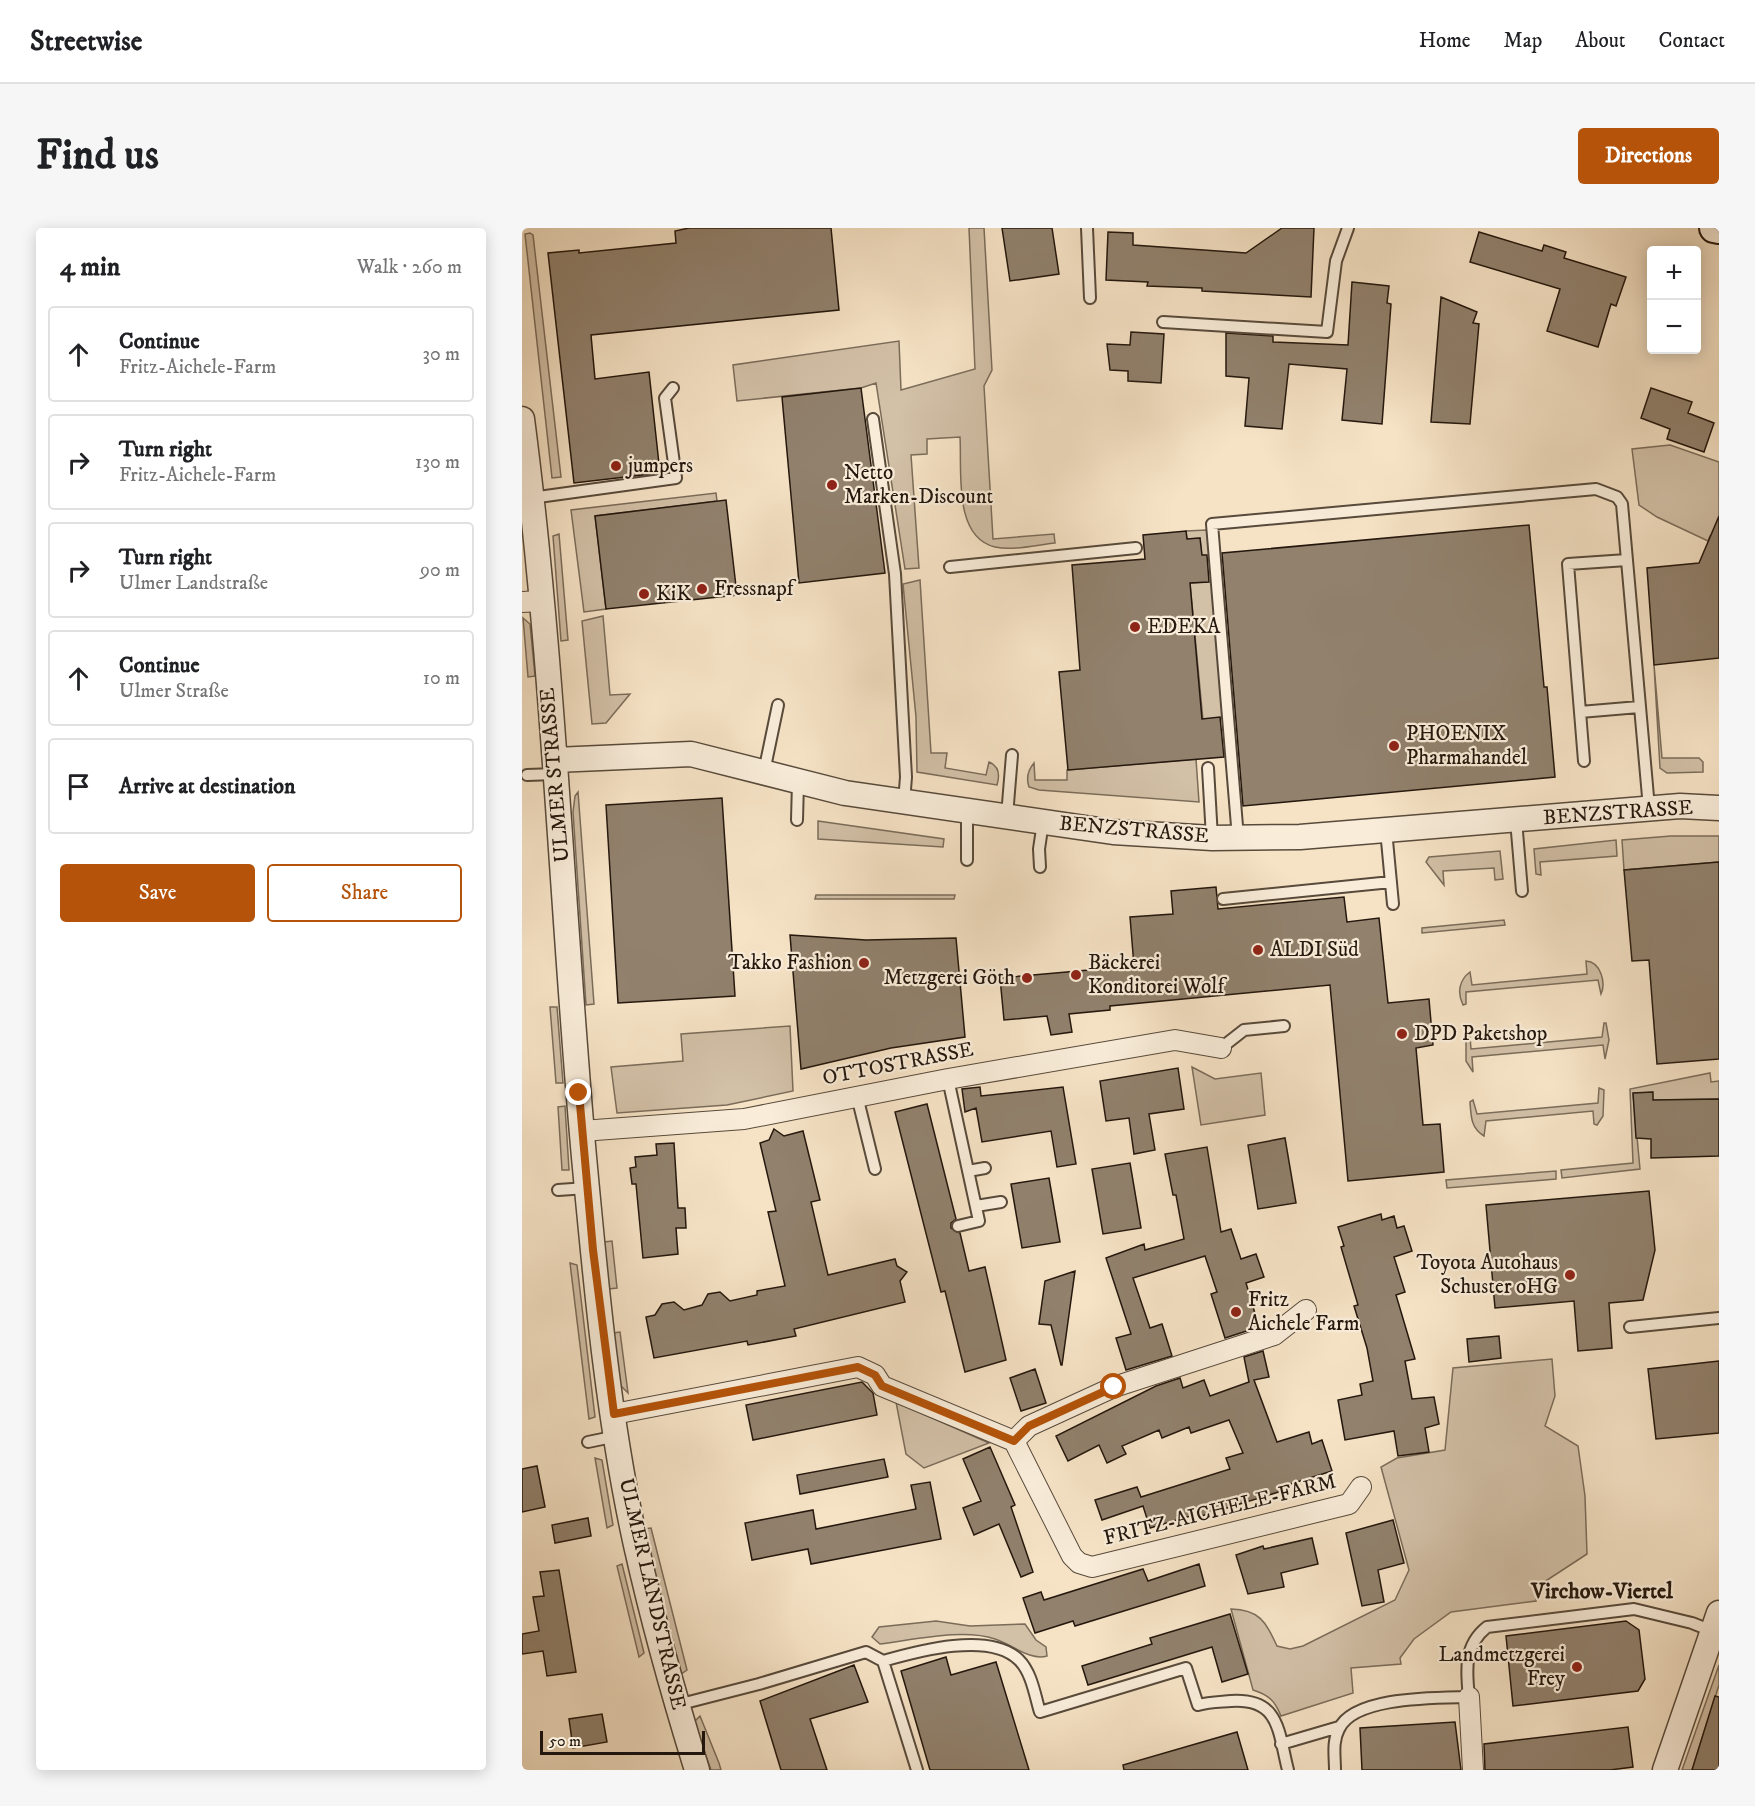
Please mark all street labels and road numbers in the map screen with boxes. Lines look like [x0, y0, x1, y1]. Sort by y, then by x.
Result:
street label: ULMER STRASSE [534, 687, 576, 863]
street label: BENZSTRASSE [1542, 795, 1694, 831]
street label: BENZSTRASSE [1058, 811, 1210, 850]
street label: OTTOSTRASSE [820, 1037, 976, 1091]
street label: FRITZ-AICHELE-FARM [1101, 1468, 1339, 1552]
street label: ULMER LANDSTRASSE [613, 1476, 691, 1712]

